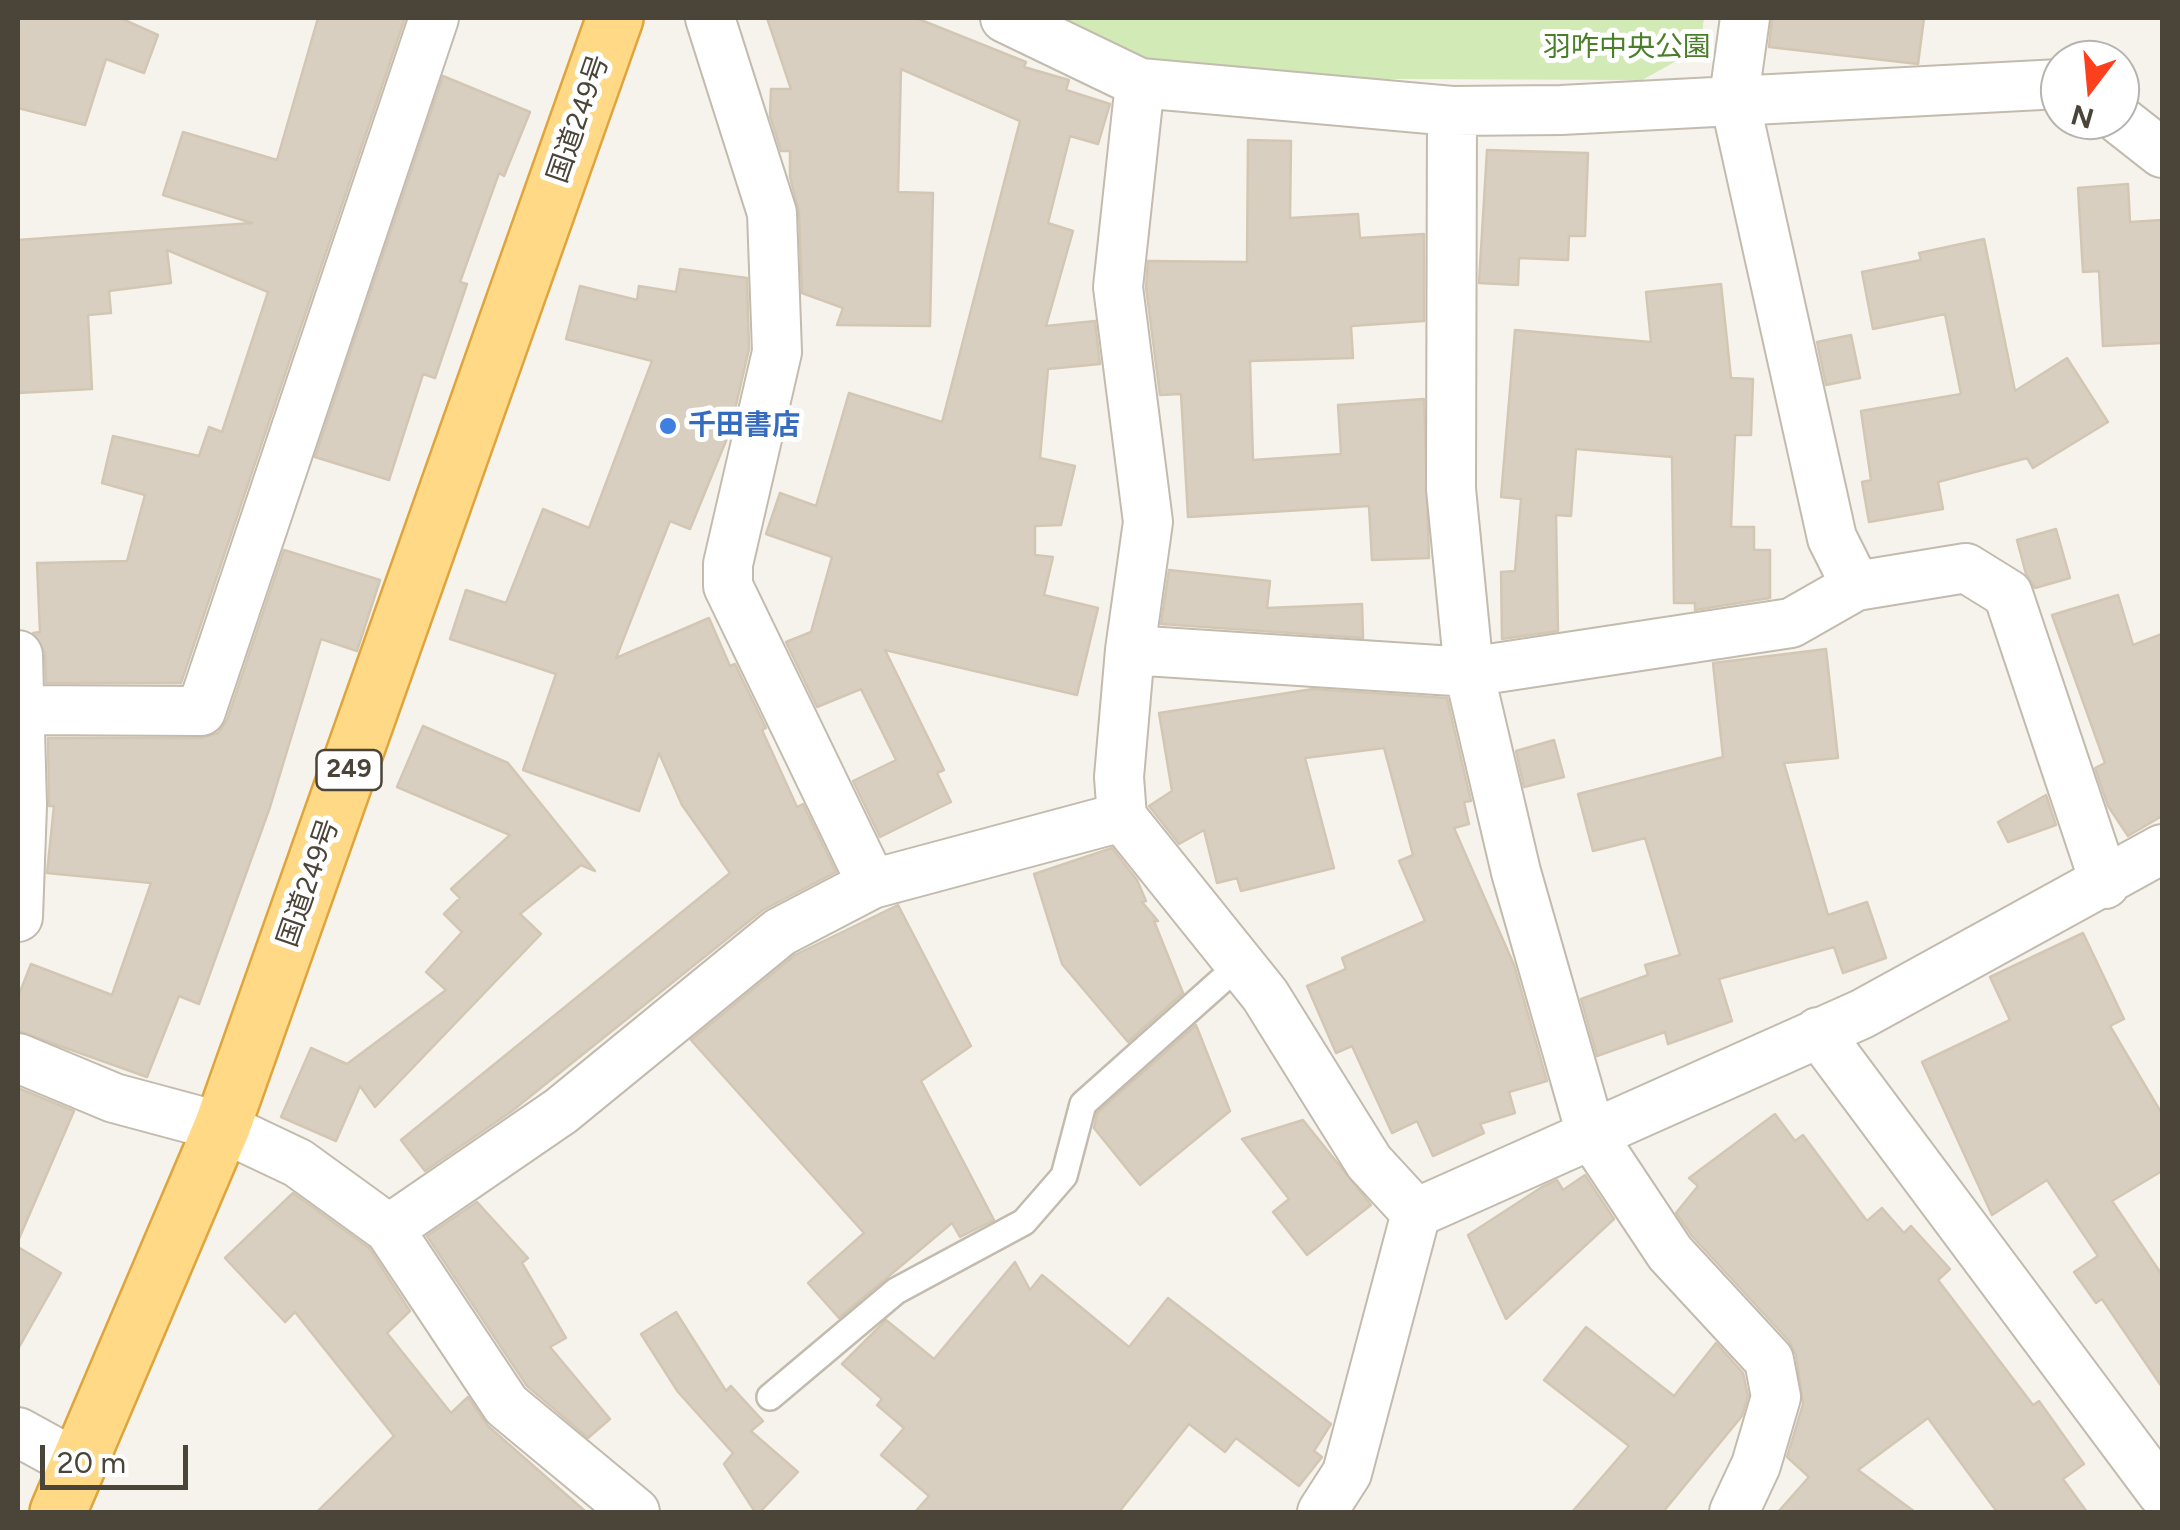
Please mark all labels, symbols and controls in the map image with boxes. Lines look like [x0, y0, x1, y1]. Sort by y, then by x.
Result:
park label: 羽咋中央公園 [1543, 31, 1711, 65]
north arrow [2040, 40, 2140, 140]
street label: 国道249号 [541, 51, 617, 187]
text: N [2067, 98, 2097, 136]
place label: 千田書店 [688, 409, 800, 443]
marker: 千田書店 [657, 415, 679, 437]
road number: 249 [316, 750, 382, 790]
street label: 国道249号 [271, 815, 347, 951]
scale bar [45, 1425, 192, 1487]
text: 20 m [57, 1444, 126, 1481]

